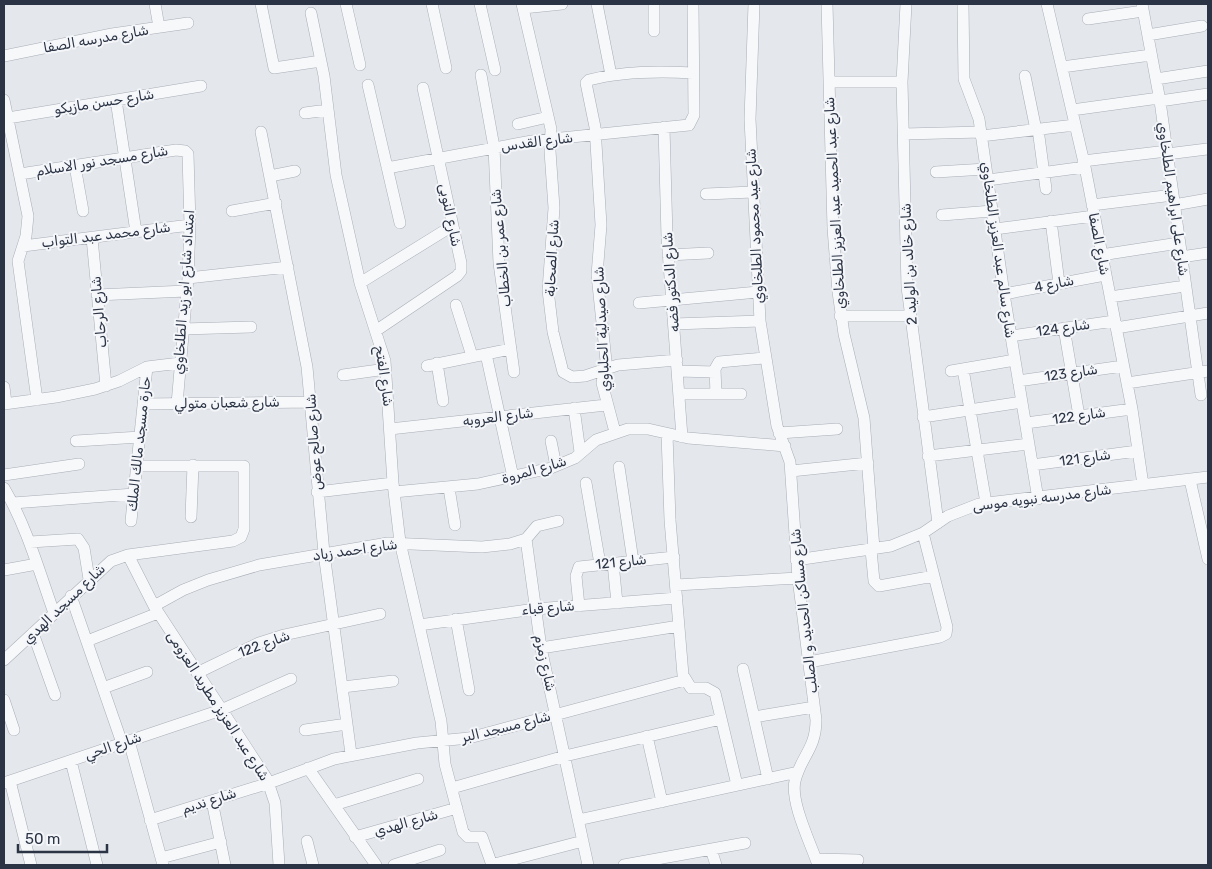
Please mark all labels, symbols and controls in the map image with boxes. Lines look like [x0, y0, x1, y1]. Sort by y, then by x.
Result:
street label: شارع مدرسه الصفا [42, 21, 150, 59]
street label: شارع حسن مازيكو [53, 86, 156, 120]
street label: شارع عبد الحميد عبد العزيز الطلخاوي [821, 96, 851, 310]
street label: شارع على ابراهيم الطلخاوي [1152, 121, 1192, 277]
street label: شارع القدس [500, 129, 574, 157]
street label: شارع مسجد نور الاسلام [35, 142, 170, 182]
street label: شارع عيد محمود الطلخاوي [742, 148, 770, 304]
street label: شارع سالم عبد العزيز الطلخاوي [975, 161, 1019, 340]
street label: شارع النوبى [433, 182, 465, 249]
street label: شارع عمر بن الخطاب [487, 188, 517, 308]
street label: شارع خالد بن الوليد 2 [897, 203, 923, 325]
street label: امتداد شارع ابو زيد الطلخاوي [170, 209, 200, 375]
street label: شارع الصفا [1083, 211, 1113, 277]
street label: شارع محمد عبد التواب [40, 219, 172, 253]
street label: شارع الصحابة [541, 219, 565, 297]
street label: شارع الدكتور فضه [659, 231, 685, 333]
street label: شارع صيدلية الحلباوي [590, 266, 616, 392]
street label: شارع 4 [1033, 272, 1076, 298]
street label: شارع الرحاب [87, 275, 113, 349]
street label: شارع 124 [1035, 316, 1091, 342]
street label: شارع الفتح [369, 344, 397, 408]
street label: شارع 123 [1043, 361, 1099, 387]
street label: حارة مسجد مالك الملك [123, 375, 155, 512]
street label: شارع صالح عوض [302, 393, 328, 491]
street label: شارع شعبان متولي [174, 394, 280, 414]
street label: شارع العروبه [462, 404, 535, 432]
street label: شارع 122 [1051, 404, 1107, 430]
street label: شارع 121 [1058, 446, 1112, 472]
street label: شارع المروة [499, 453, 569, 489]
street label: شارع مدرسه نبويه موسى [971, 481, 1113, 517]
street label: شارع مساكن الحديد و الصلب [787, 528, 823, 694]
street label: شارع احمد زياد [312, 536, 399, 566]
street label: شارع 121 [594, 551, 648, 575]
street label: شارع مسجد الهدي [19, 560, 110, 649]
street label: شارع قباء [521, 597, 576, 621]
street label: شارع 122 [236, 627, 293, 663]
street label: شارع عبد العزيز مطريد العزومى [161, 628, 273, 785]
street label: شارع زمزم [529, 633, 559, 693]
street label: شارع مسجد البر [458, 708, 553, 749]
street label: شارع الحي [82, 728, 144, 766]
street label: شارع نديم [180, 784, 239, 820]
street label: شارع الهدي [372, 806, 441, 842]
scale bar [18, 822, 106, 854]
text: 50 m [25, 830, 60, 848]

